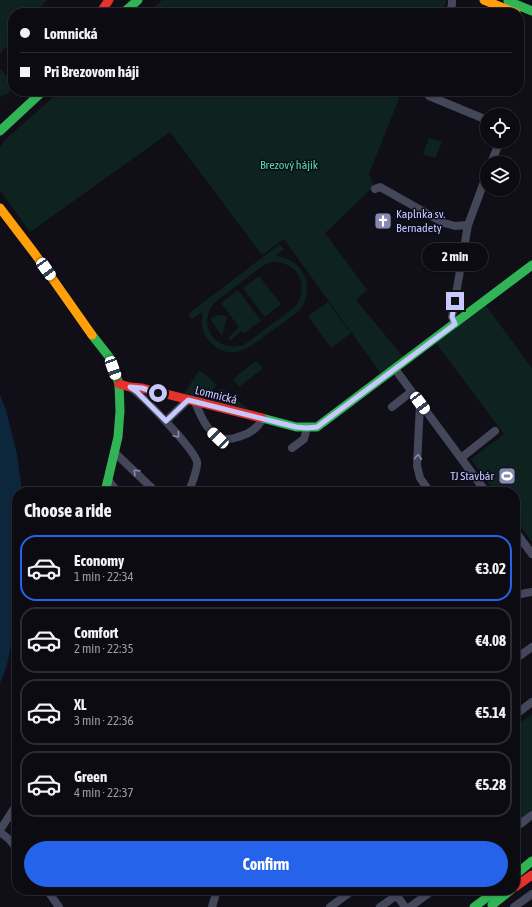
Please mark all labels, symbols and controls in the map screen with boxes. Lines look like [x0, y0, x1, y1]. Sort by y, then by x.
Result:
text: Lomnická [44, 25, 98, 42]
text: Pri Brezovom háji [44, 63, 139, 80]
map controls [480, 108, 520, 196]
button: locate [480, 108, 520, 148]
button: layers [480, 156, 520, 196]
park label: Brezový hájik [260, 158, 319, 172]
place label: Kaplnka sv. Bernadety [396, 207, 445, 235]
church icon: Kaplnka sv. Bernadety [373, 211, 393, 231]
callout: 2 min [422, 243, 488, 271]
text: 2 min [442, 249, 468, 264]
car [34, 256, 58, 282]
route end [446, 292, 464, 310]
car [103, 355, 123, 381]
street label: Lomnická [194, 383, 238, 407]
route start [149, 384, 167, 402]
car [408, 390, 432, 416]
car [205, 425, 231, 451]
one-way arrow [173, 430, 180, 437]
one-way arrow [414, 454, 422, 460]
sports icon: TJ Stavbár [497, 466, 517, 486]
place label: TJ Stavbár [450, 469, 494, 483]
one-way arrow [133, 470, 140, 477]
text: Choose a ride [24, 500, 112, 521]
icon: car [26, 550, 62, 586]
text: Economy [74, 552, 124, 569]
text: €3.02 [475, 560, 506, 577]
text: 1 min · 22:34 [74, 569, 134, 584]
icon: car [26, 622, 62, 658]
text: Comfort [74, 624, 118, 641]
text: €4.08 [475, 632, 506, 649]
text: 2 min · 22:35 [74, 641, 134, 656]
icon: car [26, 694, 62, 730]
text: XL [74, 696, 87, 713]
text: €5.14 [475, 704, 506, 721]
text: 3 min · 22:36 [74, 713, 134, 728]
icon: car [26, 766, 62, 802]
text: Green [74, 768, 107, 785]
text: €5.28 [475, 776, 506, 793]
text: 4 min · 22:37 [74, 785, 134, 800]
button: Confirm [24, 841, 508, 887]

